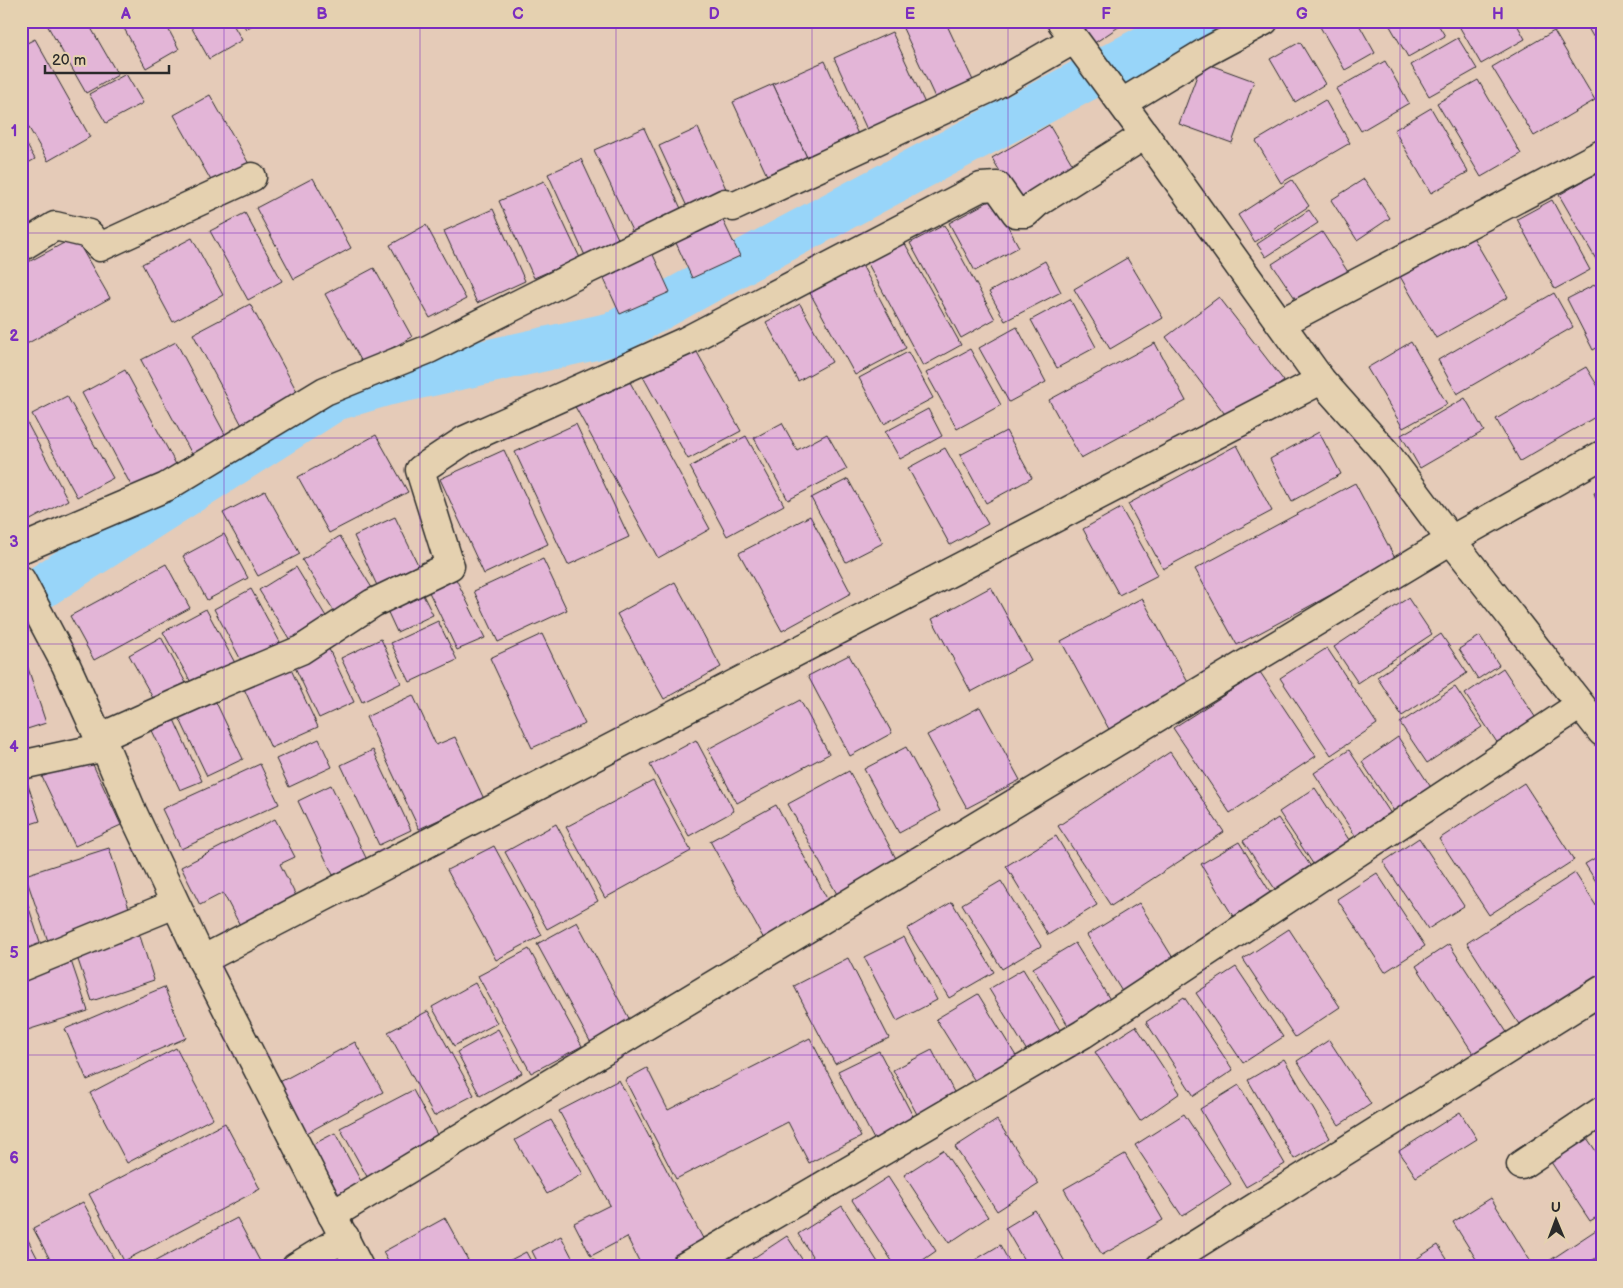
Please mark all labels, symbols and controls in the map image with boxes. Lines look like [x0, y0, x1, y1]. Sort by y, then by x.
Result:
text: A [120, 5, 131, 24]
text: B [316, 5, 328, 24]
text: C [512, 5, 524, 24]
text: D [708, 5, 720, 24]
text: E [905, 5, 915, 24]
text: F [1101, 5, 1111, 24]
text: G [1296, 5, 1308, 24]
text: H [1492, 5, 1504, 24]
scale bar [45, 42, 169, 74]
text: 20 m [52, 51, 86, 70]
text: 1 [11, 122, 17, 141]
text: 2 [9, 327, 19, 346]
text: 3 [9, 533, 19, 552]
text: 4 [9, 738, 19, 757]
text: 5 [9, 944, 19, 963]
text: 6 [9, 1149, 19, 1168]
north arrow [1530, 1196, 1580, 1246]
text: U [1551, 1199, 1561, 1216]

